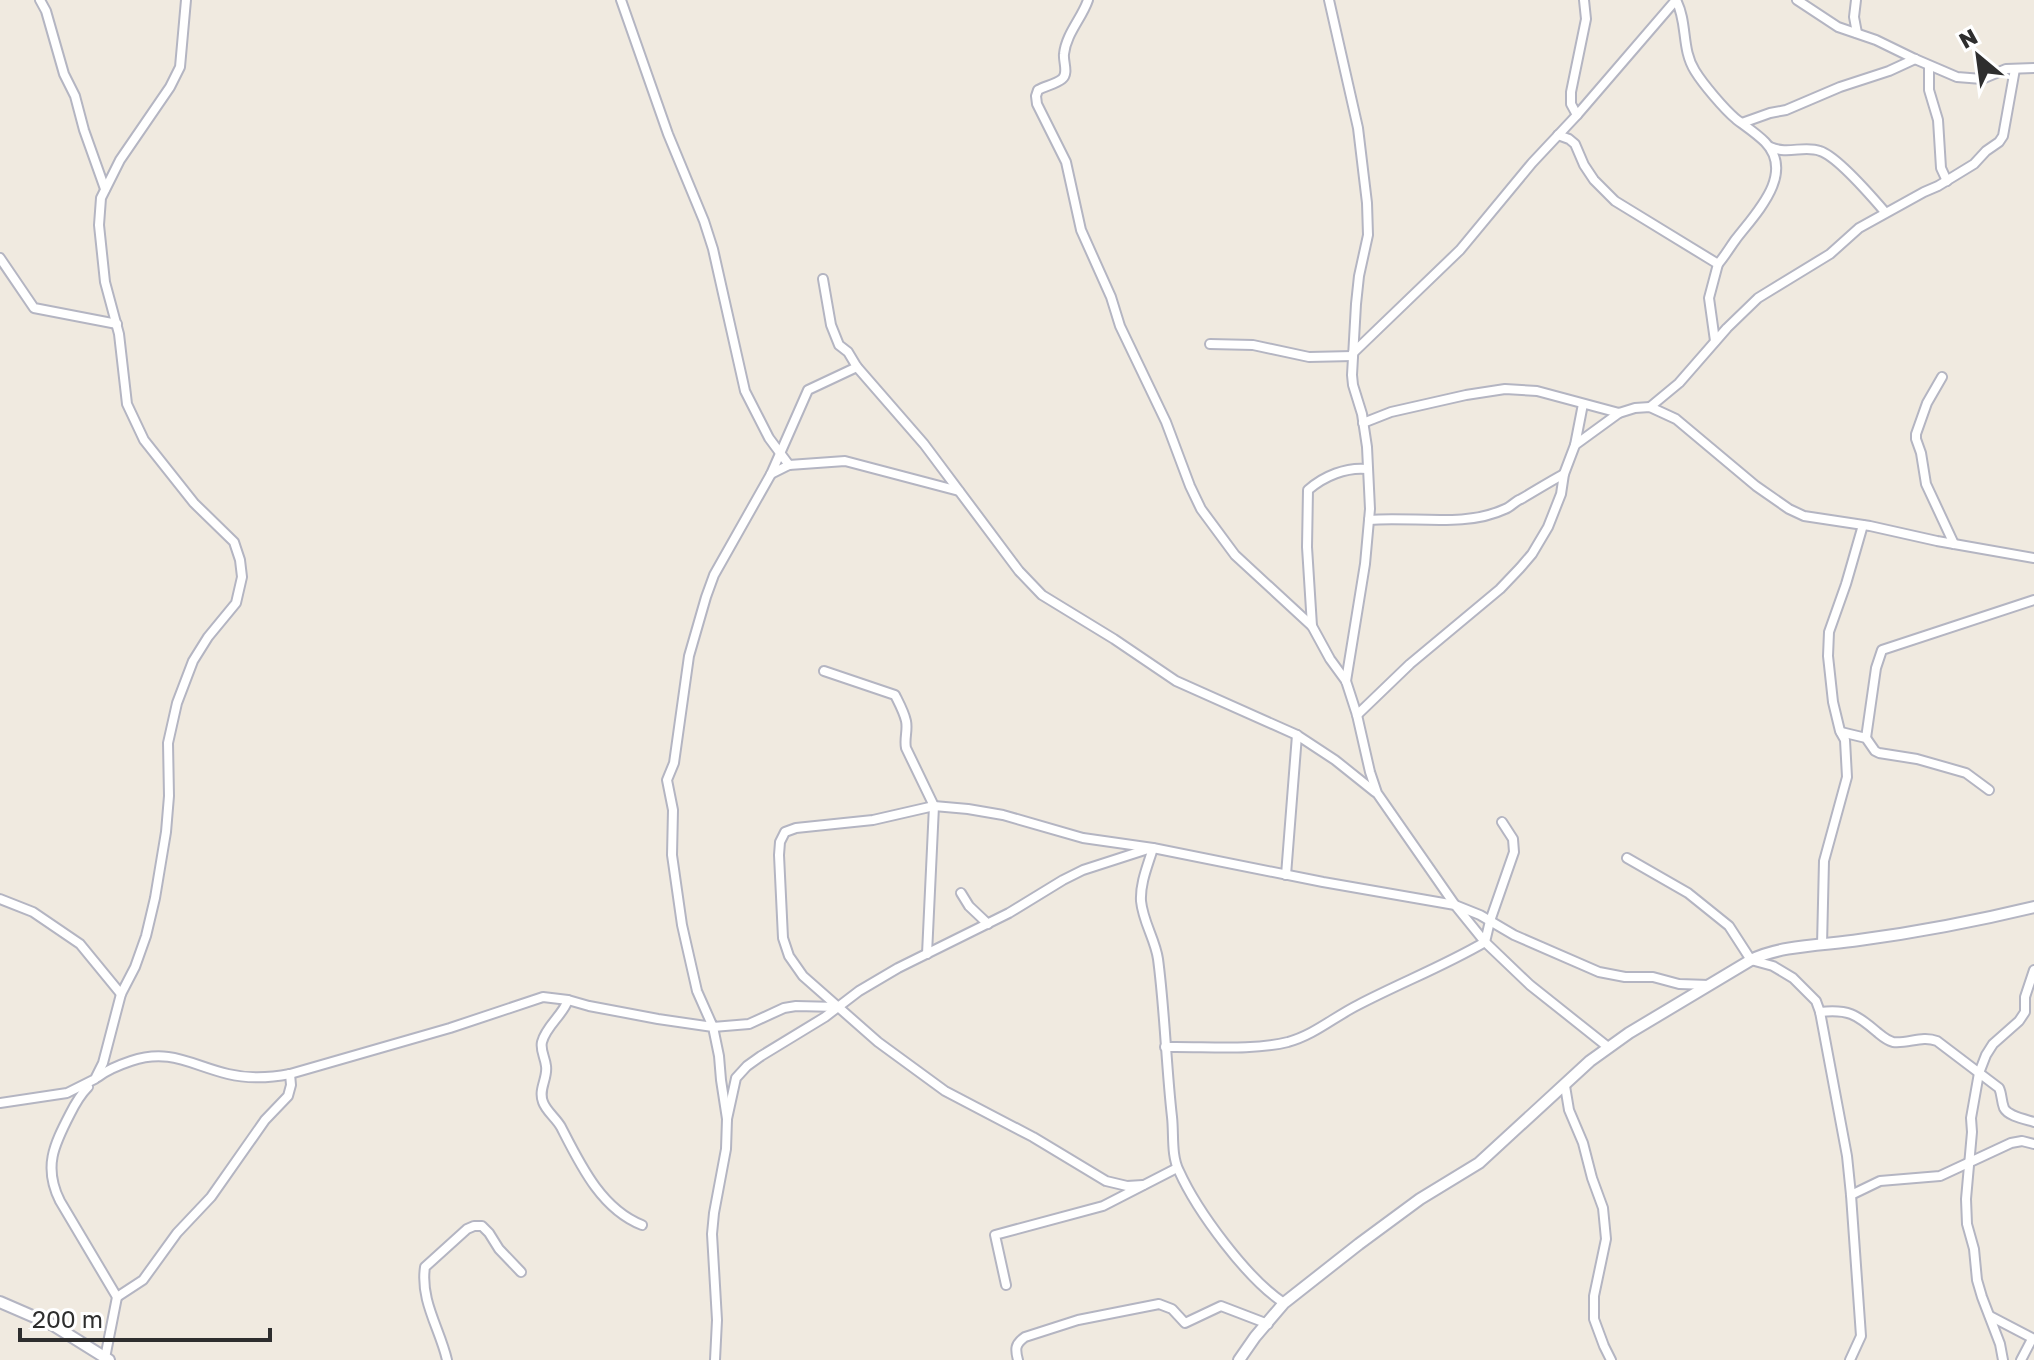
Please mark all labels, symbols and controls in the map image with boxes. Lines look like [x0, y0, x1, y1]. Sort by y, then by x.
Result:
north arrow [1938, 16, 2018, 96]
text: N [1954, 22, 1982, 54]
scale bar [20, 1292, 270, 1342]
text: 200 m [32, 1304, 103, 1333]

